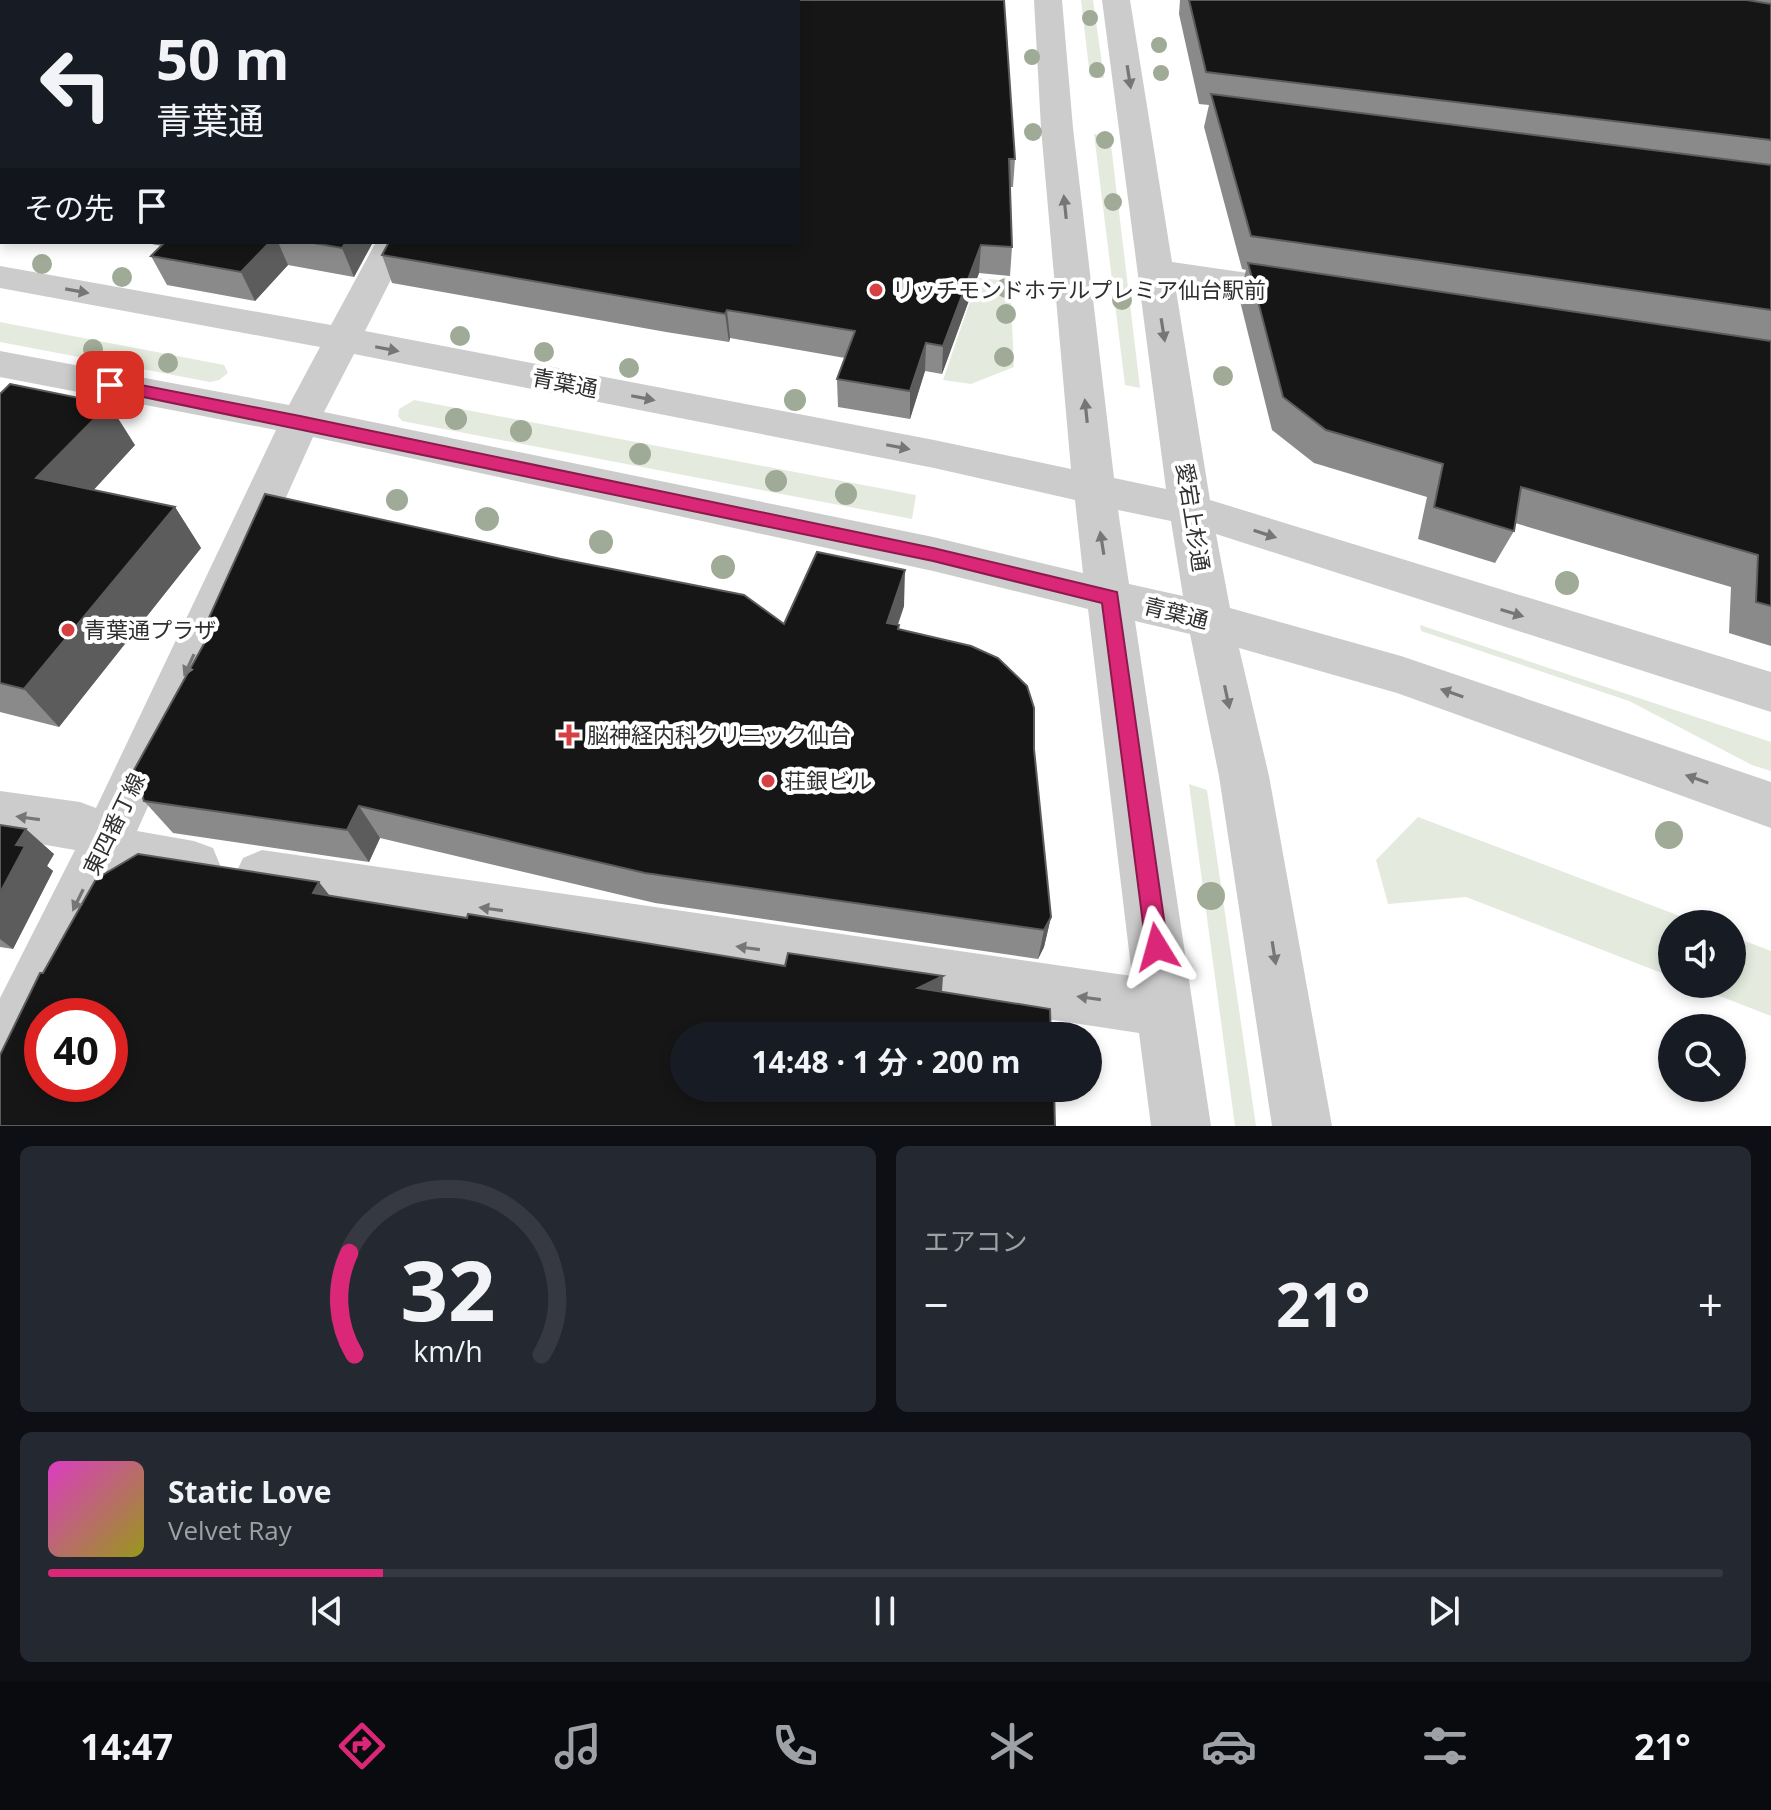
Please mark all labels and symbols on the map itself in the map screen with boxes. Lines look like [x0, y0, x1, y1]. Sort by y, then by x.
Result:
one-way arrow [1123, 65, 1135, 90]
one-way arrow [1058, 194, 1071, 219]
place label: リッチモンドホテルプレミア仙台駅前 [892, 274, 1266, 304]
marker: リッチモンドホテルプレミア仙台駅前 [867, 281, 885, 299]
one-way arrow [65, 285, 90, 297]
one-way arrow [1157, 318, 1170, 343]
one-way arrow [375, 343, 400, 355]
pin [76, 351, 144, 419]
street label: 青葉通 [530, 361, 600, 403]
one-way arrow [630, 392, 655, 404]
one-way arrow [1079, 398, 1092, 423]
one-way arrow [886, 441, 911, 454]
street label: 愛宕上杉通 [1171, 460, 1217, 574]
one-way arrow [1253, 529, 1277, 541]
one-way arrow [1095, 530, 1108, 555]
street label: 青葉通 [1141, 589, 1212, 635]
one-way arrow [1501, 607, 1525, 620]
place label: 青葉通プラザ [84, 614, 216, 644]
marker: 青葉通プラザ [59, 621, 77, 639]
one-way arrow [182, 653, 196, 677]
one-way arrow [1221, 685, 1234, 710]
one-way arrow [1440, 687, 1464, 699]
place label: 脳神経内科クリニック仙台 [587, 719, 851, 749]
marker: 脳神経内科クリニック仙台 [558, 724, 580, 746]
place label: 荘銀ビル [784, 765, 872, 795]
street label: 東四番丁線 [76, 768, 151, 880]
marker: 荘銀ビル [759, 772, 777, 790]
one-way arrow [1685, 772, 1709, 784]
one-way arrow [15, 811, 40, 824]
one-way arrow [71, 888, 85, 912]
one-way arrow [478, 903, 503, 915]
position arrow [1115, 905, 1199, 989]
one-way arrow [735, 941, 760, 954]
one-way arrow [1268, 941, 1280, 966]
one-way arrow [1076, 991, 1101, 1004]
speed limit sign: 40 [24, 998, 128, 1102]

